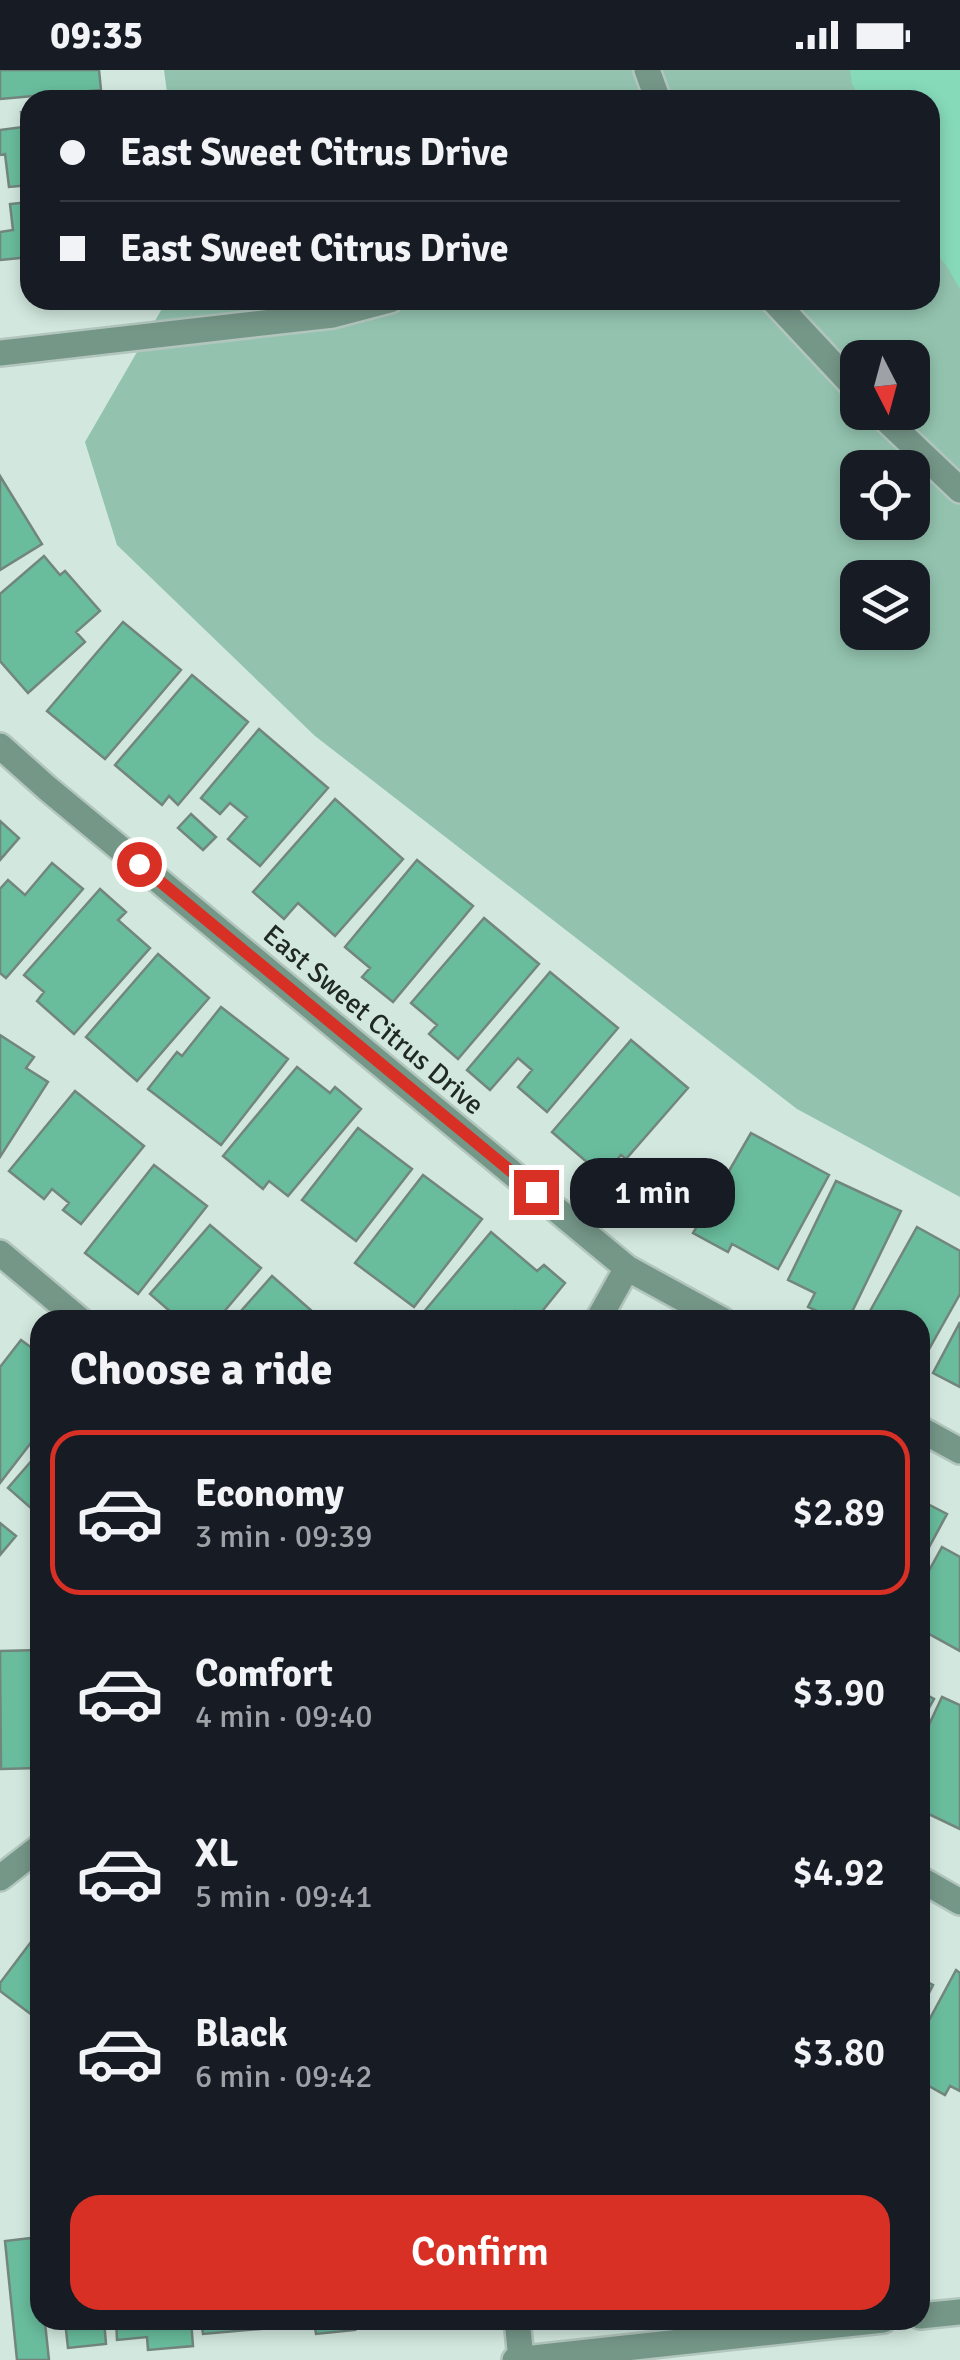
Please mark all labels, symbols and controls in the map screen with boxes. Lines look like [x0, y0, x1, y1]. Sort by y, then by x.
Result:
text: 09:35 [50, 12, 143, 59]
text: East Sweet Citrus Drive [120, 129, 509, 176]
text: East Sweet Citrus Drive [120, 225, 509, 272]
north arrow [840, 340, 930, 430]
map controls [840, 340, 930, 650]
button: locate [840, 450, 930, 540]
button: layers [840, 560, 930, 650]
route start [117, 842, 162, 887]
street label: East Sweet Citrus Drive [256, 917, 491, 1122]
callout: 1 min [571, 1157, 736, 1227]
route end [514, 1170, 559, 1215]
text: 1 min [614, 1173, 691, 1212]
text: Choose a ride [70, 1342, 333, 1397]
icon: car [75, 1468, 165, 1558]
text: Economy [195, 1470, 344, 1517]
text: $2.89 [792, 1489, 885, 1536]
text: 3 min · 09:39 [195, 1517, 373, 1556]
icon: car [75, 1648, 165, 1738]
text: Comfort [195, 1650, 333, 1697]
text: $3.90 [792, 1669, 885, 1716]
text: 4 min · 09:40 [195, 1697, 373, 1736]
icon: car [75, 1828, 165, 1918]
text: XL [195, 1830, 238, 1877]
text: $4.92 [792, 1849, 885, 1896]
text: 5 min · 09:41 [195, 1877, 373, 1916]
icon: car [75, 2008, 165, 2098]
text: Black [195, 2010, 288, 2057]
text: $3.80 [792, 2029, 885, 2076]
text: 6 min · 09:42 [195, 2057, 373, 2096]
button: Confirm [70, 2195, 890, 2310]

